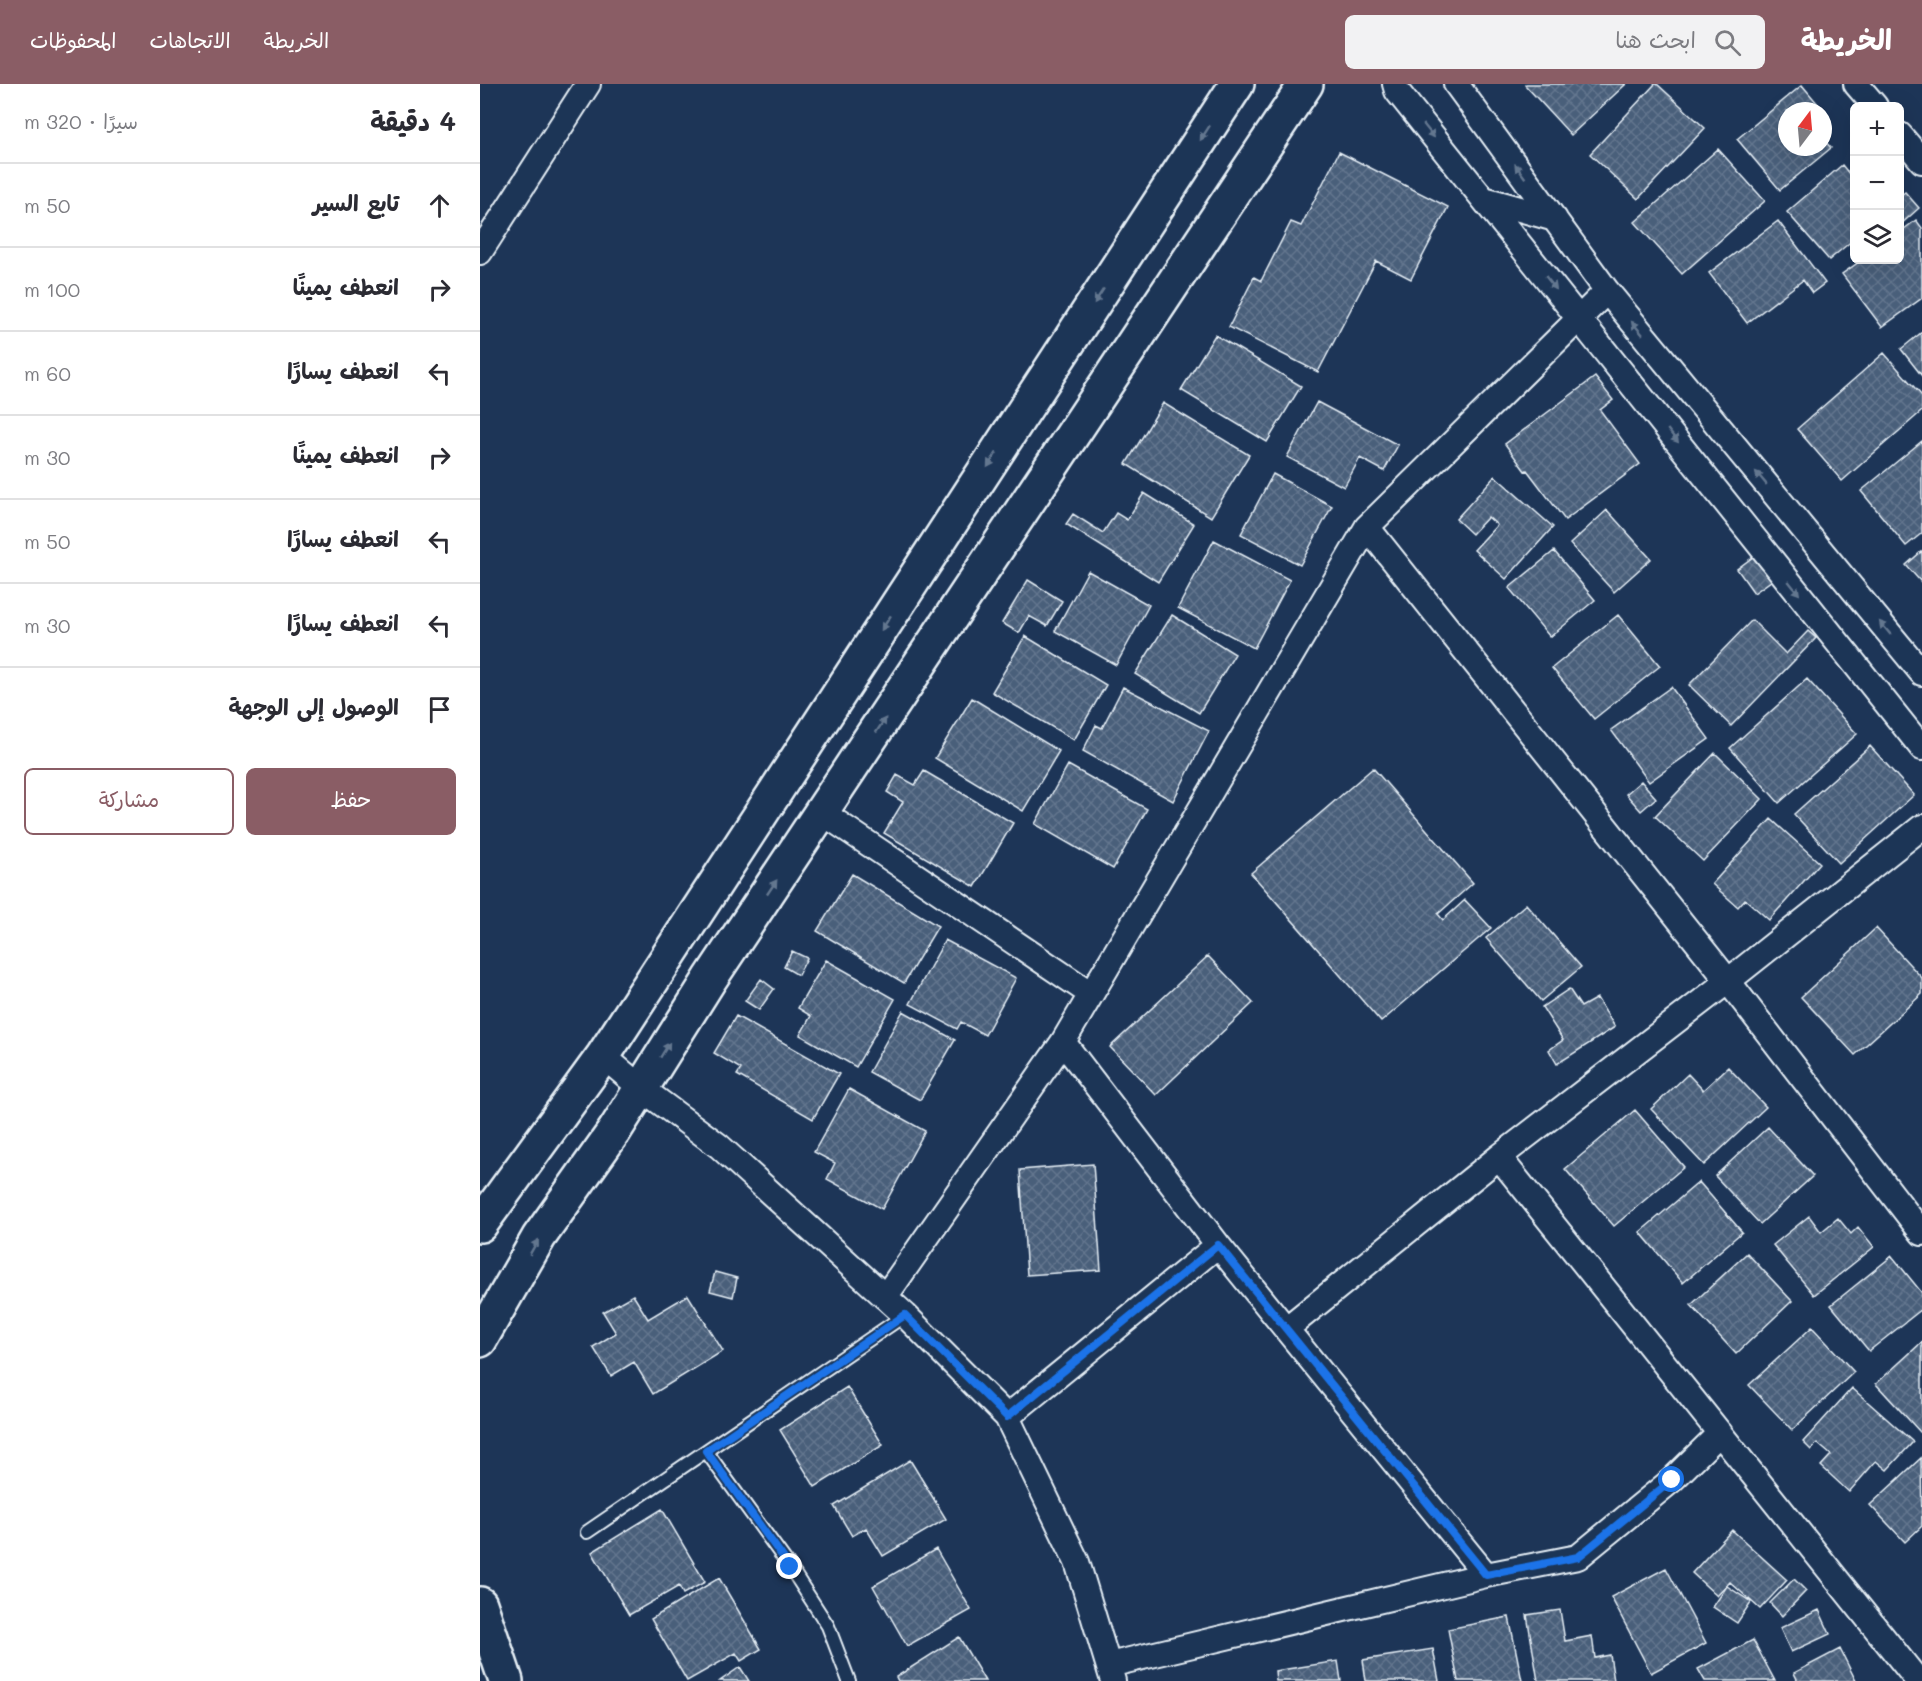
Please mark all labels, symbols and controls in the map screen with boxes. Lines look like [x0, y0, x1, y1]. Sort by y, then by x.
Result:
search box [1345, 15, 1765, 69]
text: الخريطة [1801, 21, 1892, 57]
text: ابحث هنا [1615, 25, 1696, 54]
text: المحفوظات [30, 26, 116, 53]
text: الاتجاهات [149, 26, 231, 53]
text: الخريطة [264, 26, 329, 53]
icon: search [1711, 26, 1744, 59]
north arrow [1778, 102, 1832, 156]
map controls [1850, 102, 1904, 264]
button: + [1850, 102, 1904, 156]
text: 4 دقيقة [370, 104, 456, 138]
text: سيرًا · 320 m [24, 108, 138, 134]
one-way arrow [1423, 123, 1436, 139]
one-way arrow [1200, 125, 1211, 141]
button: − [1850, 156, 1904, 210]
one-way arrow [1514, 164, 1526, 180]
text: تابع السير [313, 188, 399, 217]
icon: ahead [423, 189, 456, 222]
text: 50 m [24, 192, 70, 218]
button: layers [1850, 210, 1904, 264]
text: انعطف يمينًا [293, 272, 399, 301]
icon: right [423, 273, 456, 306]
text: 100 m [24, 276, 80, 302]
one-way arrow [1544, 276, 1557, 291]
one-way arrow [1093, 288, 1105, 304]
one-way arrow [1631, 320, 1643, 335]
text: انعطف يسارًا [287, 356, 399, 385]
icon: left [423, 357, 456, 390]
text: 60 m [24, 360, 71, 386]
one-way arrow [1666, 428, 1679, 444]
text: انعطف يمينًا [293, 440, 399, 469]
icon: right [423, 441, 456, 474]
text: 30 m [24, 444, 70, 470]
one-way arrow [987, 452, 998, 468]
one-way arrow [1754, 470, 1767, 486]
text: انعطف يسارًا [287, 524, 399, 553]
icon: left [423, 525, 456, 558]
text: 50 m [24, 528, 70, 554]
one-way arrow [1788, 580, 1801, 596]
text: انعطف يسارًا [287, 608, 399, 637]
icon: left [423, 609, 456, 642]
text: 30 m [24, 612, 70, 638]
one-way arrow [881, 615, 892, 631]
one-way arrow [1878, 620, 1891, 636]
text: الوصول إلى الوجهة [228, 692, 399, 721]
icon: arrive [423, 693, 456, 726]
one-way arrow [875, 718, 887, 734]
button: مشاركة [24, 768, 234, 835]
button: حفظ [246, 768, 456, 835]
one-way arrow [766, 880, 778, 896]
one-way arrow [660, 1042, 671, 1058]
one-way arrow [528, 1239, 539, 1255]
route start [1658, 1466, 1684, 1492]
route end [776, 1553, 802, 1579]

